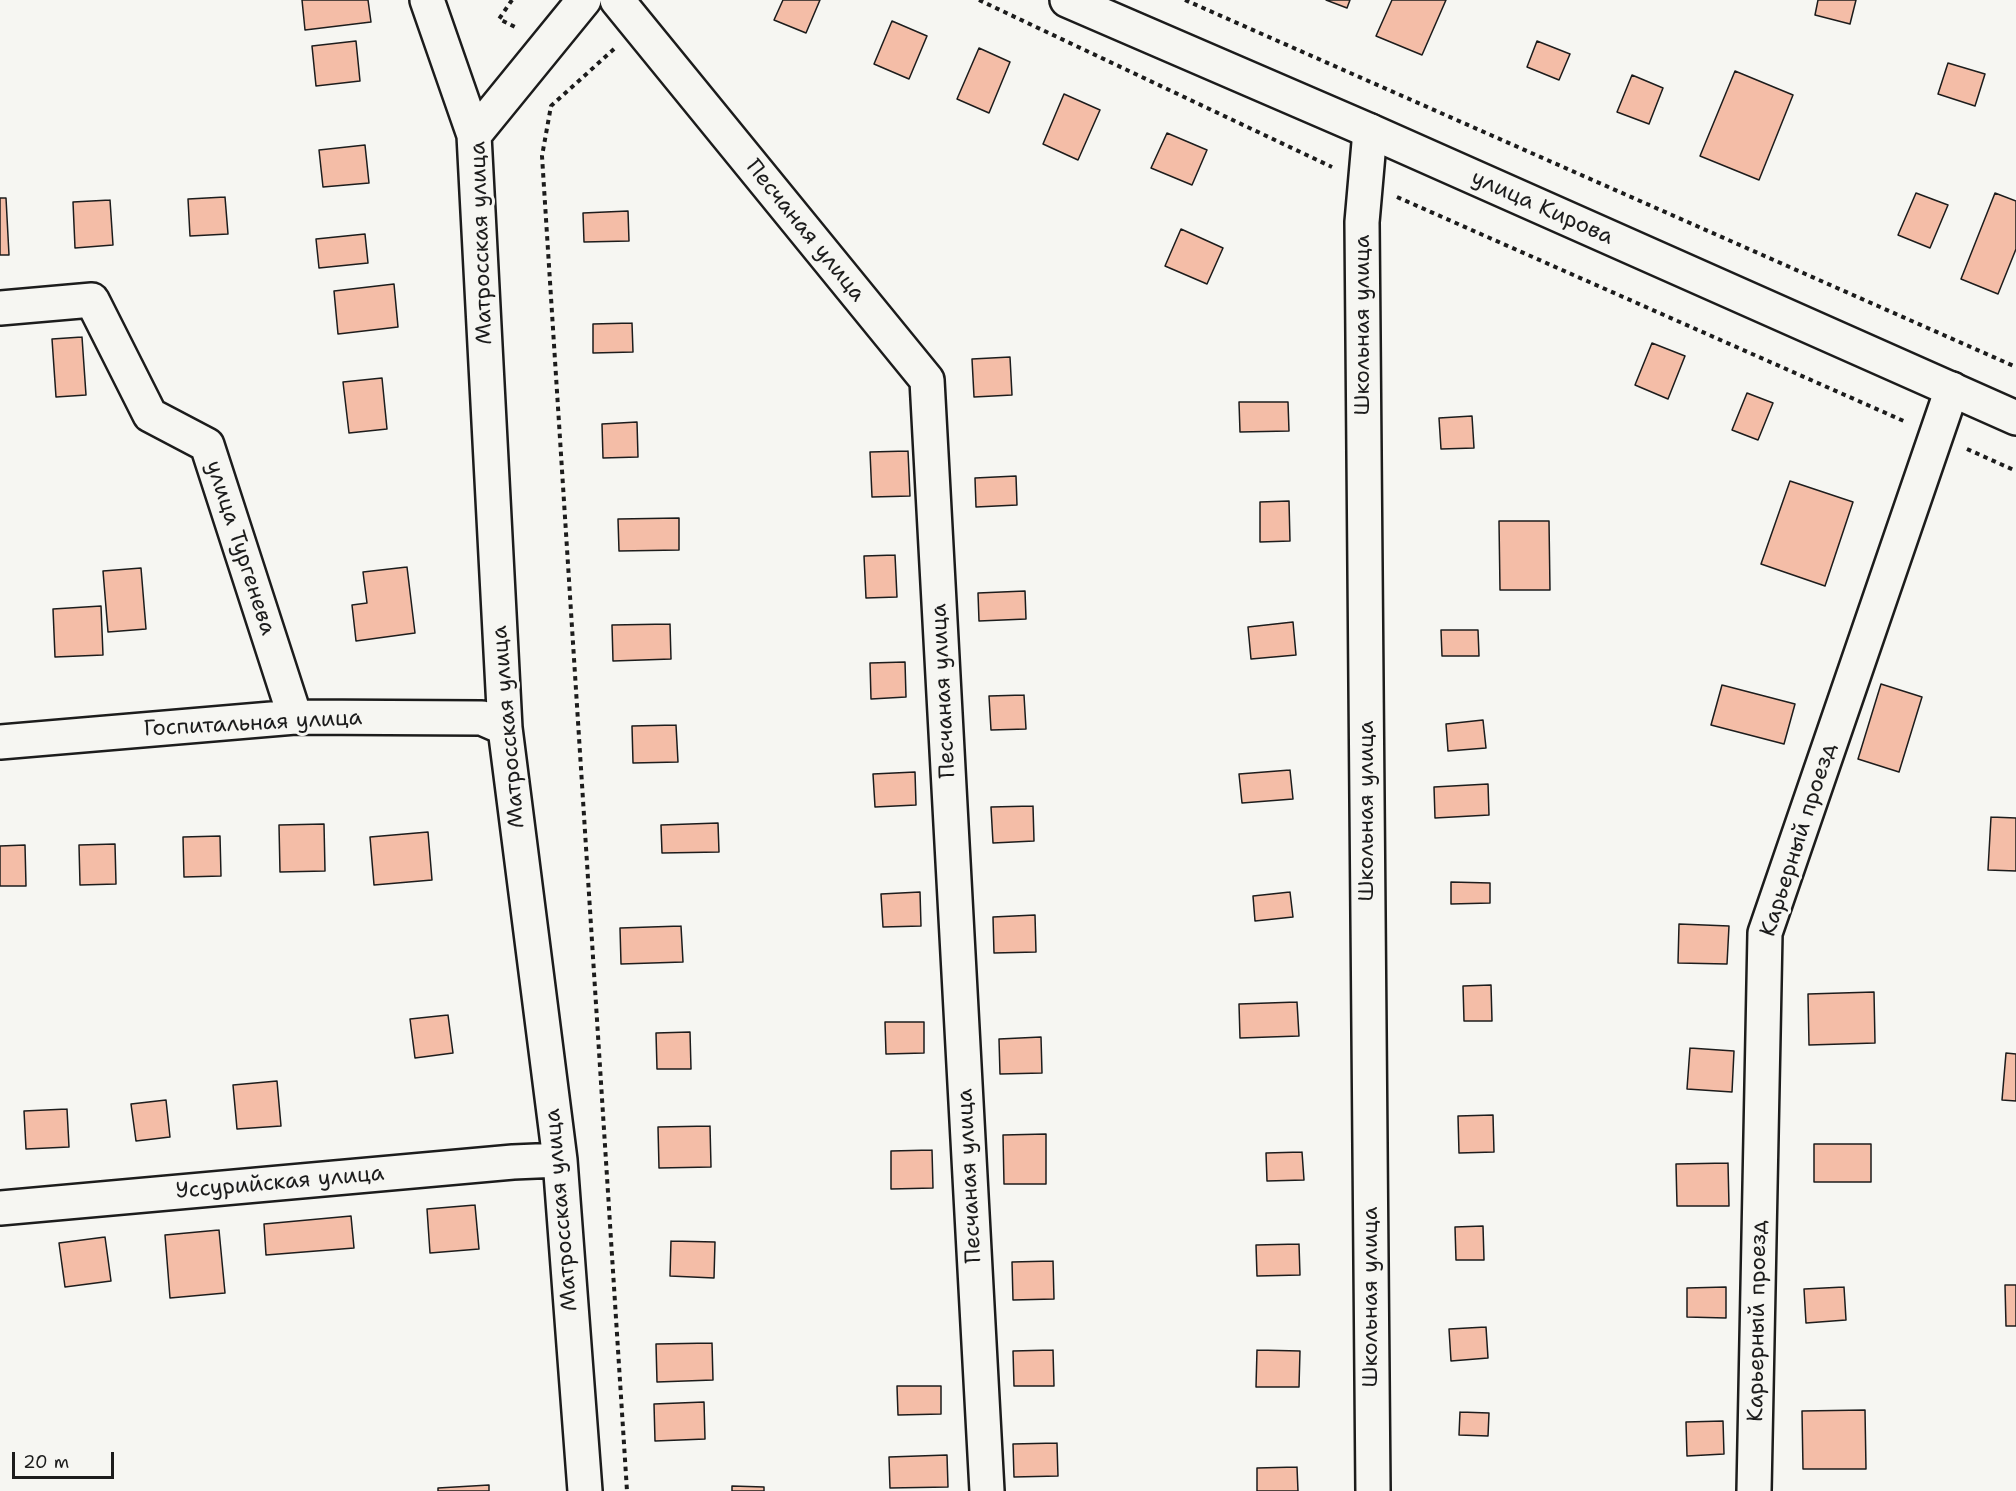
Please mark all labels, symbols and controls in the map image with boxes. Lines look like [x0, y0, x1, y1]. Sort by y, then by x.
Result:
street label: Матросская улица [465, 141, 499, 345]
street label: Песчаная улица [740, 155, 870, 307]
street label: улица Кирова [1467, 165, 1617, 251]
street label: Школьная улица [1350, 234, 1376, 416]
street label: улица Тургенева [199, 457, 281, 639]
street label: Песчаная улица [926, 603, 962, 779]
street label: Матросская улица [487, 625, 531, 829]
street label: Госпитальная улица [143, 705, 363, 743]
street label: Школьная улица [1354, 720, 1380, 902]
street label: Карьерный проезд [1755, 740, 1843, 940]
street label: Песчаная улица [952, 1088, 988, 1264]
street label: Матросская улица [540, 1108, 584, 1312]
street label: Уссурийская улица [175, 1161, 385, 1205]
street label: Школьная улица [1358, 1206, 1384, 1388]
street label: Карьерный проезд [1743, 1220, 1773, 1422]
scale bar [15, 1440, 117, 1478]
text: 20 m [23, 1450, 69, 1474]

